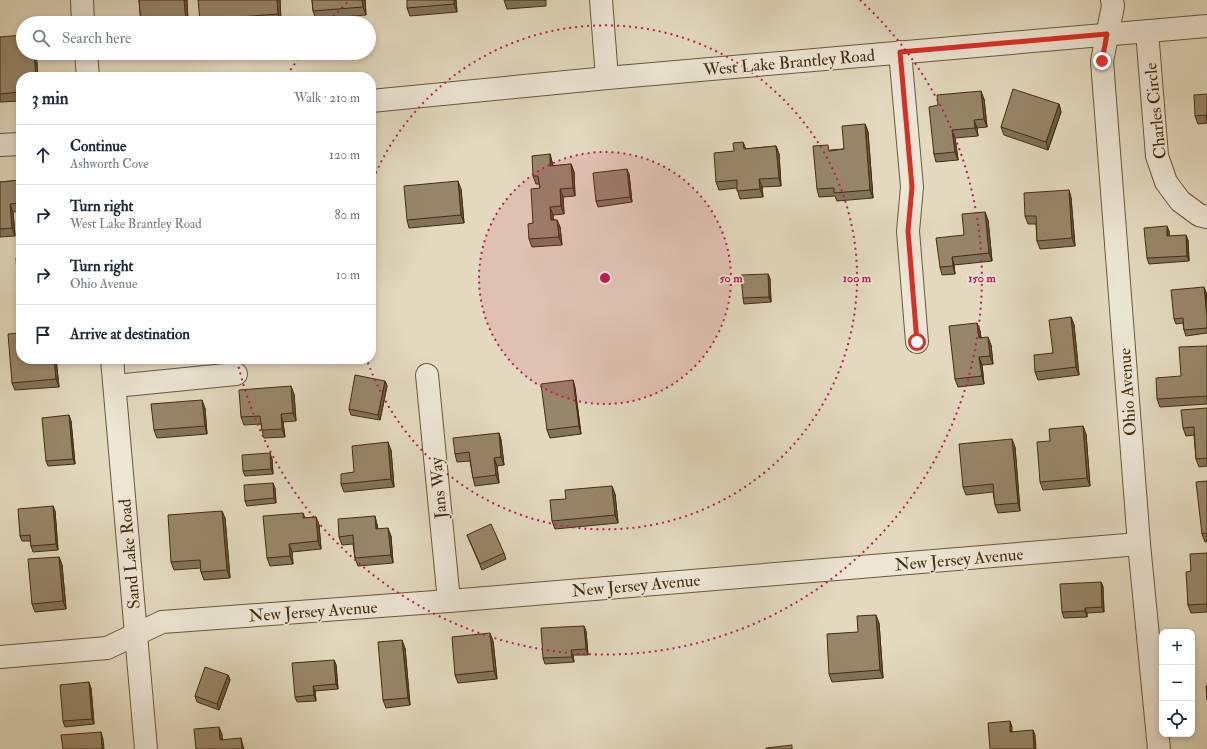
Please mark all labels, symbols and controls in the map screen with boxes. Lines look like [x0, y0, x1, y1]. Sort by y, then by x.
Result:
search box [16, 16, 376, 60]
icon: search [30, 27, 52, 49]
text: Search here [62, 29, 131, 48]
street label: West Lake Brantley Road [701, 44, 876, 82]
route end [1093, 52, 1111, 70]
street label: Charles Circle [1140, 62, 1171, 160]
text: 3 min [32, 88, 69, 109]
text: Walk · 210 m [294, 90, 360, 106]
text: Continue [70, 137, 126, 156]
icon: ahead [32, 144, 54, 166]
text: 120 m [329, 147, 360, 163]
text: Ashworth Cove [70, 156, 149, 172]
text: Turn right [70, 197, 133, 216]
icon: right [32, 204, 54, 226]
text: 80 m [334, 207, 360, 223]
text: West Lake Brantley Road [70, 216, 202, 232]
text: Turn right [70, 257, 133, 276]
icon: right [32, 264, 54, 286]
text: 10 m [336, 267, 360, 283]
centre of rings [598, 271, 612, 285]
text: 50 m [719, 271, 743, 286]
text: 100 m [843, 271, 872, 286]
text: 150 m [968, 271, 996, 286]
text: Ohio Avenue [70, 276, 137, 292]
icon: arrive [32, 324, 54, 346]
text: Arrive at destination [70, 325, 190, 344]
route start [908, 333, 926, 351]
street label: Ohio Avenue [1114, 347, 1141, 437]
street label: Jans Way [425, 456, 453, 521]
street label: Sand Lake Road [114, 497, 145, 610]
street label: New Jersey Avenue [894, 543, 1024, 577]
street label: New Jersey Avenue [571, 569, 701, 603]
street label: New Jersey Avenue [248, 597, 378, 627]
map controls [1159, 629, 1195, 737]
button: + [1159, 629, 1195, 665]
button: − [1159, 665, 1195, 701]
button: locate [1159, 701, 1195, 737]

